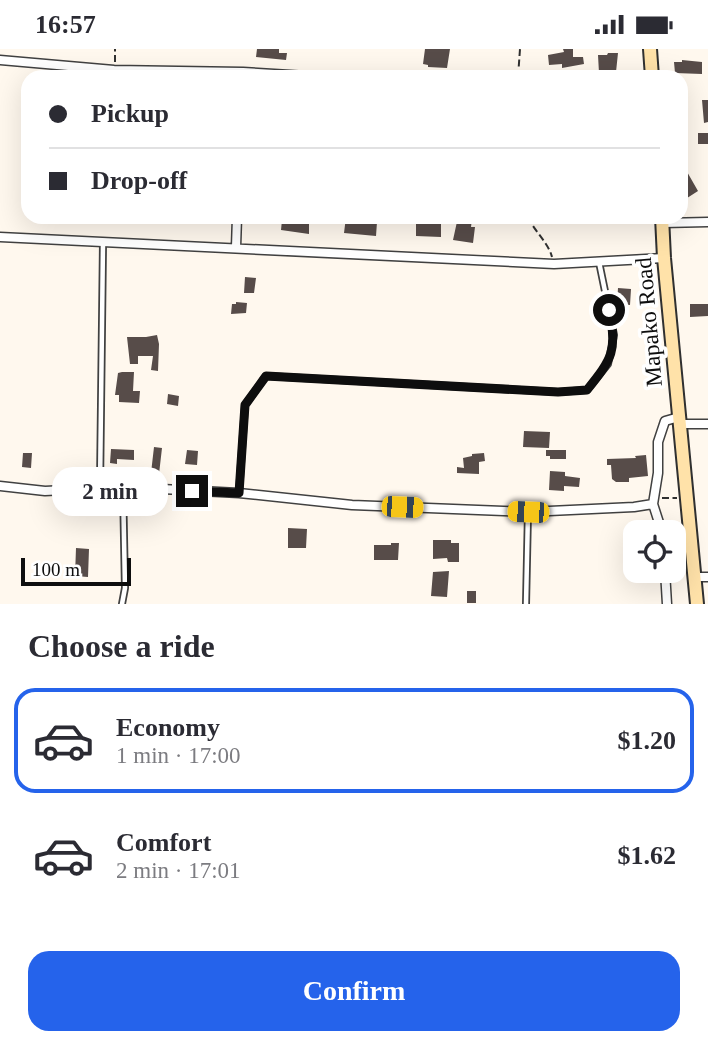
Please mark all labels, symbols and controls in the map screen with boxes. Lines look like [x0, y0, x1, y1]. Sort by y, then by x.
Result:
text: 16:57 [35, 10, 96, 39]
text: Pickup [91, 99, 169, 128]
text: Drop-off [91, 166, 187, 195]
street label: Mapako Road [631, 256, 667, 388]
route start [593, 294, 625, 326]
callout: 2 min [52, 467, 168, 515]
route end [176, 475, 208, 507]
text: 2 min [82, 479, 138, 504]
car [381, 496, 424, 518]
car [507, 501, 550, 523]
map controls [623, 520, 686, 583]
button: locate [623, 520, 686, 583]
scale bar [21, 555, 131, 587]
text: 100 m [32, 559, 80, 580]
text: Choose a ride [28, 628, 215, 664]
icon: car [32, 709, 95, 772]
text: Economy [116, 713, 220, 742]
text: $1.20 [618, 726, 676, 755]
text: 1 min · 17:00 [116, 743, 241, 768]
icon: car [32, 824, 95, 887]
text: Comfort [116, 828, 211, 857]
text: $1.62 [618, 841, 676, 870]
text: 2 min · 17:01 [116, 858, 241, 883]
button: Confirm [28, 951, 680, 1031]

